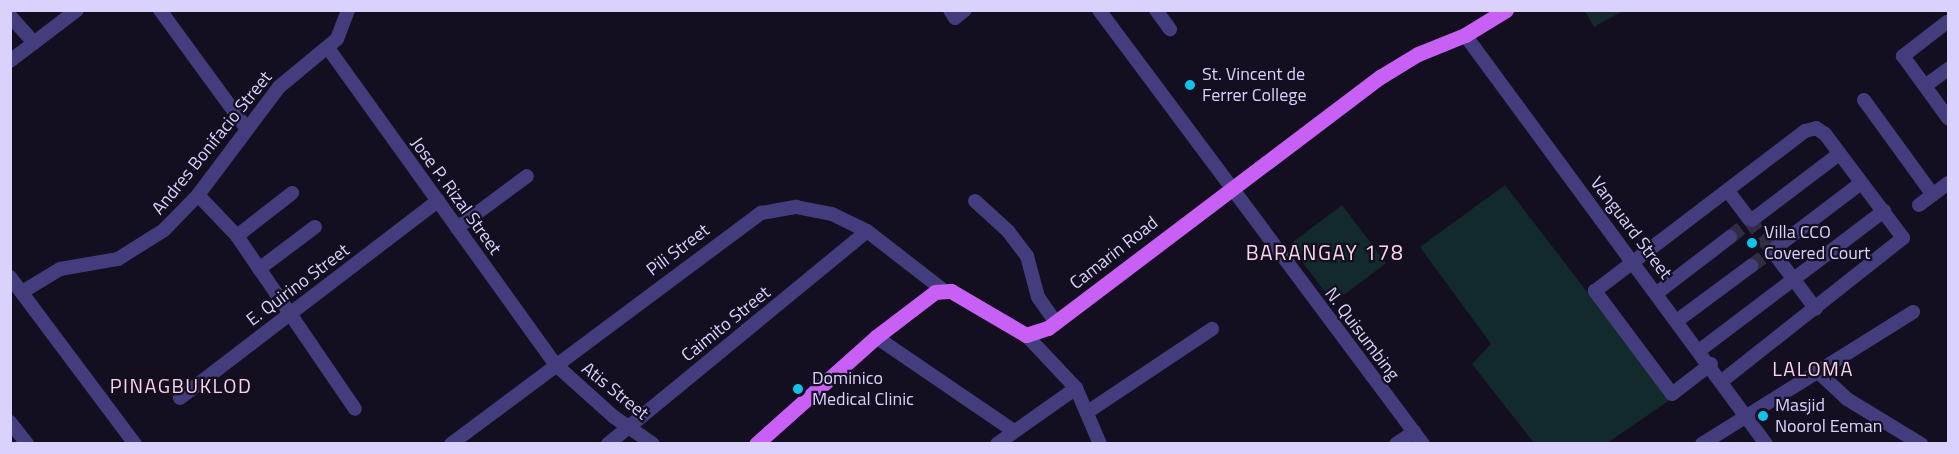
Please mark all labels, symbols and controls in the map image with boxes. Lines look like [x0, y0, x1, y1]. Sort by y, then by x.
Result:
place label: St. Vincent de Ferrer College [1202, 64, 1307, 106]
street label: Andres Bonifacio Street [148, 67, 276, 219]
marker: St. Vincent de Ferrer College [1183, 78, 1197, 92]
street label: Jose P. Rizal Street [406, 133, 506, 259]
street label: Vanguard Street [1586, 173, 1676, 283]
street label: Camarin Road [1066, 212, 1162, 294]
street label: Pili Street [642, 219, 714, 281]
place label: Villa CCO Covered Court [1764, 222, 1870, 264]
marker: Villa CCO Covered Court [1745, 236, 1759, 250]
street label: E. Quirino Street [242, 239, 354, 331]
district label: BARANGAY 178 [1246, 239, 1404, 265]
street label: Caimito Street [677, 282, 775, 366]
street label: N. Quisumbing [1320, 283, 1404, 385]
district label: LALOMA [1772, 356, 1854, 380]
street label: Atis Street [577, 358, 653, 424]
place label: Dominico Medical Clinic [812, 368, 914, 410]
district label: PINAGBUKLOD [110, 373, 252, 397]
marker: Dominico Medical Clinic [789, 380, 807, 398]
place label: Masjid Noorol Eeman [1775, 395, 1882, 438]
marker: Masjid Noorol Eeman [1756, 409, 1770, 423]

